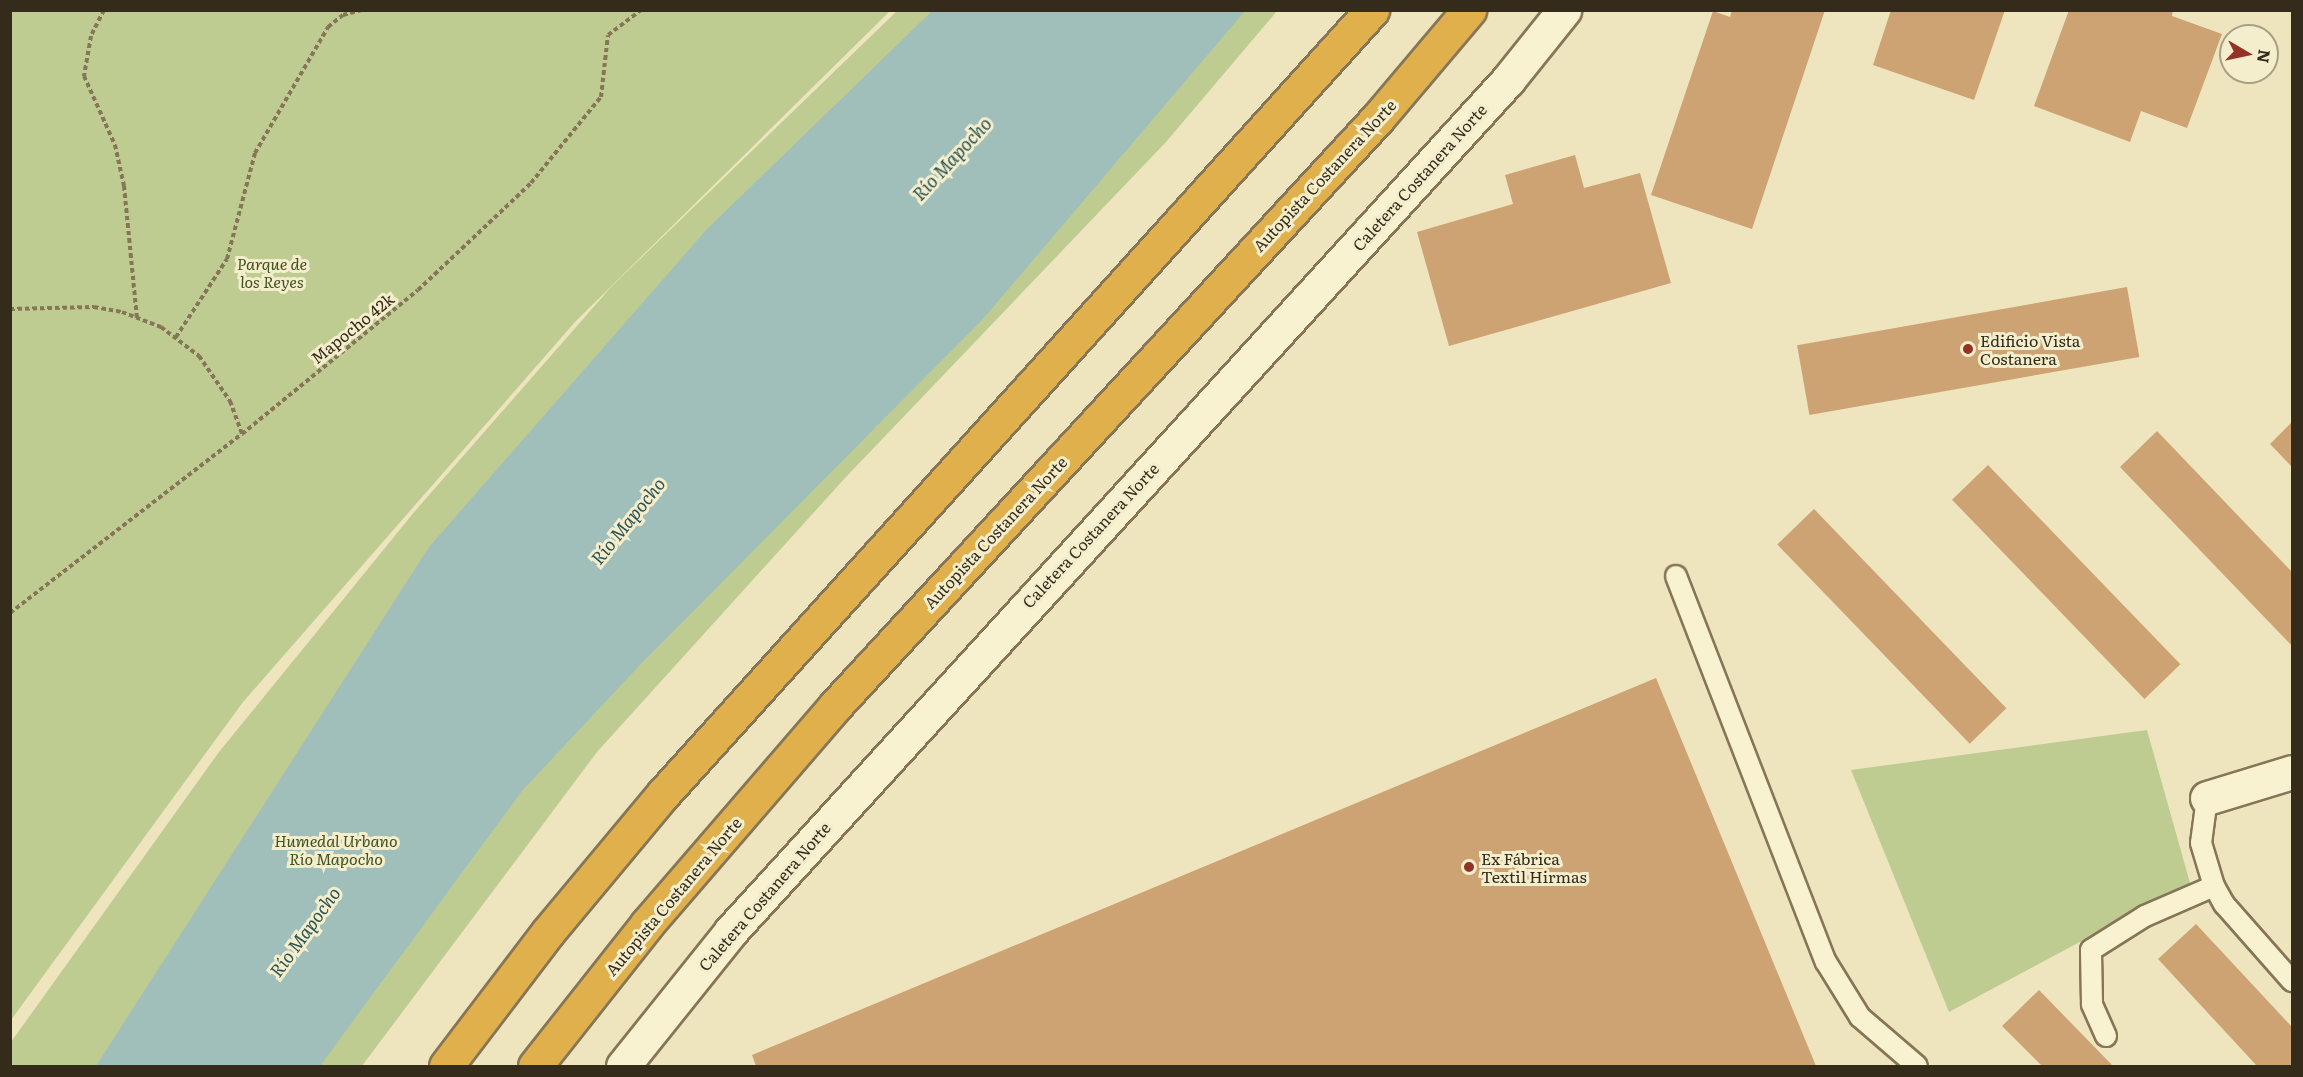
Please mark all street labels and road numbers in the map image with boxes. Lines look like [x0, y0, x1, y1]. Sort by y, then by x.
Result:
street label: Autopista Costanera Norte [1248, 95, 1400, 255]
street label: Caletera Costanera Norte [1348, 100, 1490, 254]
street label: Mapocho 42k [307, 289, 397, 367]
street label: Autopista Costanera Norte [919, 452, 1071, 612]
street label: Caletera Costanera Norte [1018, 459, 1162, 611]
street label: Autopista Costanera Norte [601, 813, 745, 979]
street label: Caletera Costanera Norte [694, 818, 834, 974]

